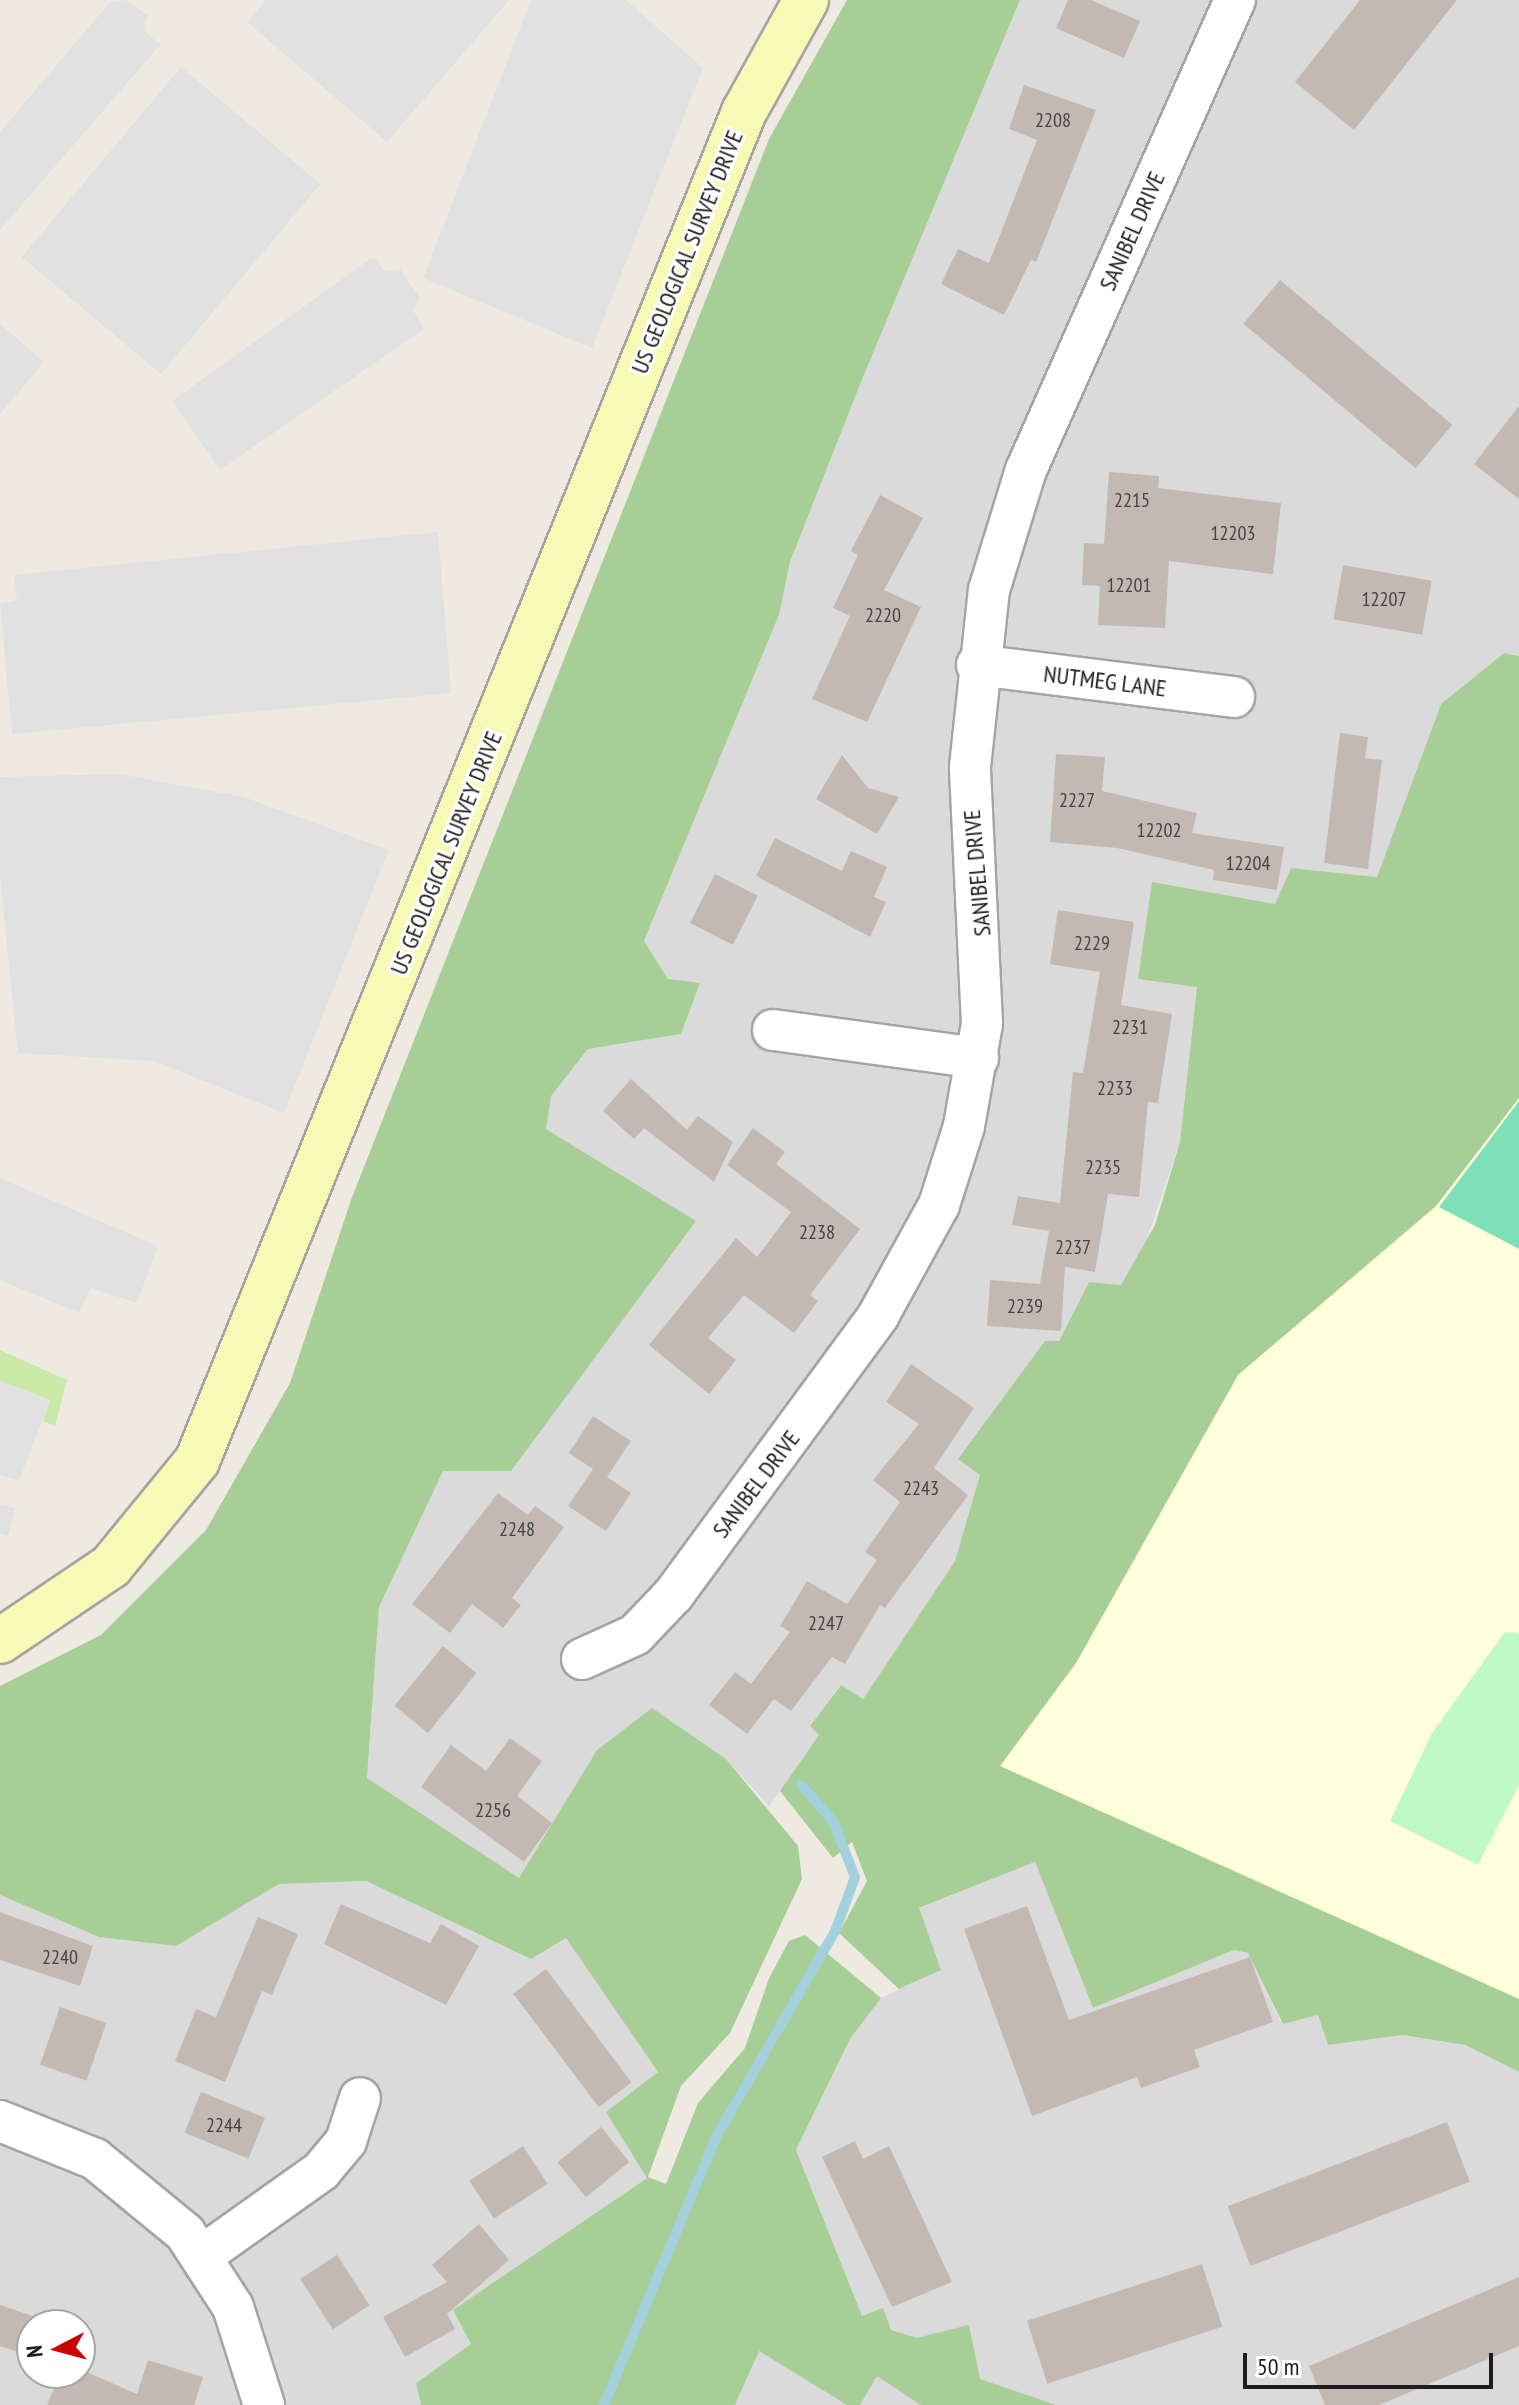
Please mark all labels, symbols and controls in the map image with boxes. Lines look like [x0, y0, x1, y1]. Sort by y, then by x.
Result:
house number: 2208 [1035, 108, 1071, 132]
street label: US GEOLOGICAL SURVEY DRIVE [625, 126, 749, 378]
street label: SANIBEL DRIVE [1093, 167, 1171, 295]
house number: 2215 [1114, 488, 1150, 512]
house number: 12203 [1211, 521, 1255, 545]
house number: 12201 [1107, 573, 1151, 597]
house number: 12207 [1362, 587, 1406, 611]
house number: 2220 [865, 603, 901, 627]
street label: NUTMEG LANE [1042, 659, 1168, 703]
street label: US GEOLOGICAL SURVEY DRIVE [384, 727, 508, 979]
house number: 2227 [1059, 788, 1095, 812]
street label: SANIBEL DRIVE [957, 808, 997, 938]
house number: 12202 [1137, 818, 1181, 842]
house number: 12204 [1226, 851, 1270, 875]
house number: 2229 [1074, 931, 1110, 955]
house number: 2231 [1112, 1015, 1148, 1039]
house number: 2233 [1097, 1076, 1133, 1100]
house number: 2235 [1085, 1155, 1121, 1179]
house number: 2238 [799, 1220, 835, 1244]
house number: 2237 [1055, 1235, 1091, 1259]
house number: 2239 [1007, 1294, 1043, 1318]
street label: SANIBEL DRIVE [706, 1424, 806, 1544]
house number: 2243 [903, 1476, 939, 1500]
house number: 2248 [499, 1517, 535, 1541]
house number: 2247 [808, 1611, 844, 1635]
house number: 2256 [475, 1798, 511, 1822]
house number: 2240 [42, 1945, 78, 1969]
house number: 2244 [206, 2113, 242, 2137]
north arrow [16, 2309, 96, 2389]
scale bar [1247, 2337, 1497, 2387]
text: N [20, 2344, 49, 2359]
text: 50 m [1257, 2351, 1299, 2382]

